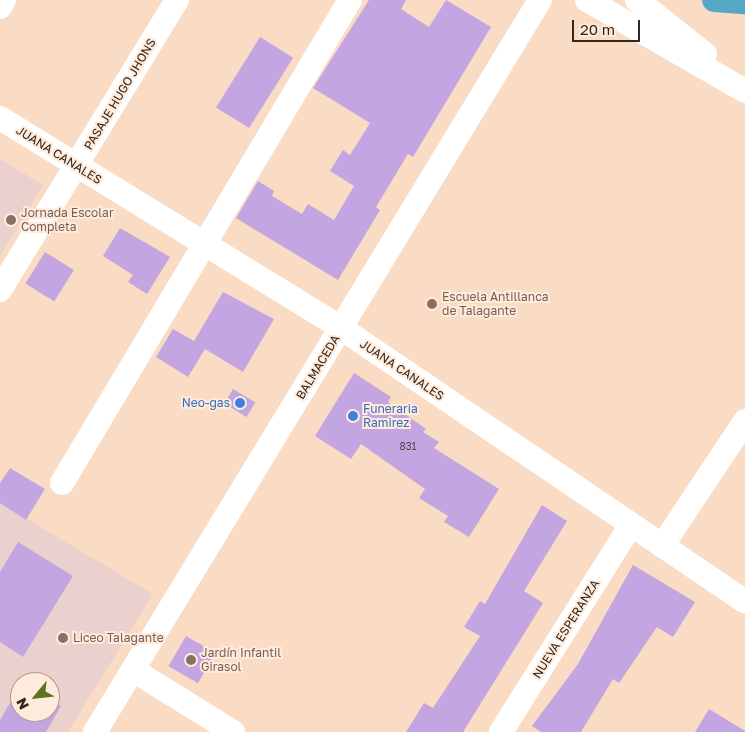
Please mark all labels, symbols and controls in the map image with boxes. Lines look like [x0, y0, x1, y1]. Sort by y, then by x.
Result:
scale bar [575, 10, 642, 42]
text: 20 m [580, 20, 615, 38]
street label: PASAJE HUGO JHONS [81, 36, 159, 152]
street label: JUANA CANALES [14, 123, 104, 187]
place label: Jornada Escolar Completa [21, 206, 114, 234]
marker: Jornada Escolar Completa [5, 214, 17, 226]
place label: Escuela Antillanca de Talagante [442, 290, 549, 318]
marker: Escuela Antillanca de Talagante [426, 298, 438, 310]
street label: BALMACEDA [293, 332, 343, 402]
street label: JUANA CANALES [357, 337, 447, 403]
place label: Neo-gas [182, 396, 230, 410]
marker: Neo-gas [234, 397, 246, 409]
place label: Funeraria Ramirez [363, 402, 418, 430]
marker: Funeraria Ramirez [347, 410, 359, 422]
house number: 831 [400, 441, 416, 453]
street label: NUEVA ESPERANZA [530, 577, 602, 681]
place label: Liceo Talagante [73, 631, 164, 645]
marker: Liceo Talagante [57, 632, 69, 644]
place label: Jardín Infantil Girasol [201, 646, 281, 674]
marker: Jardín Infantil Girasol [185, 654, 197, 666]
north arrow [10, 672, 60, 722]
text: N [12, 695, 32, 713]

